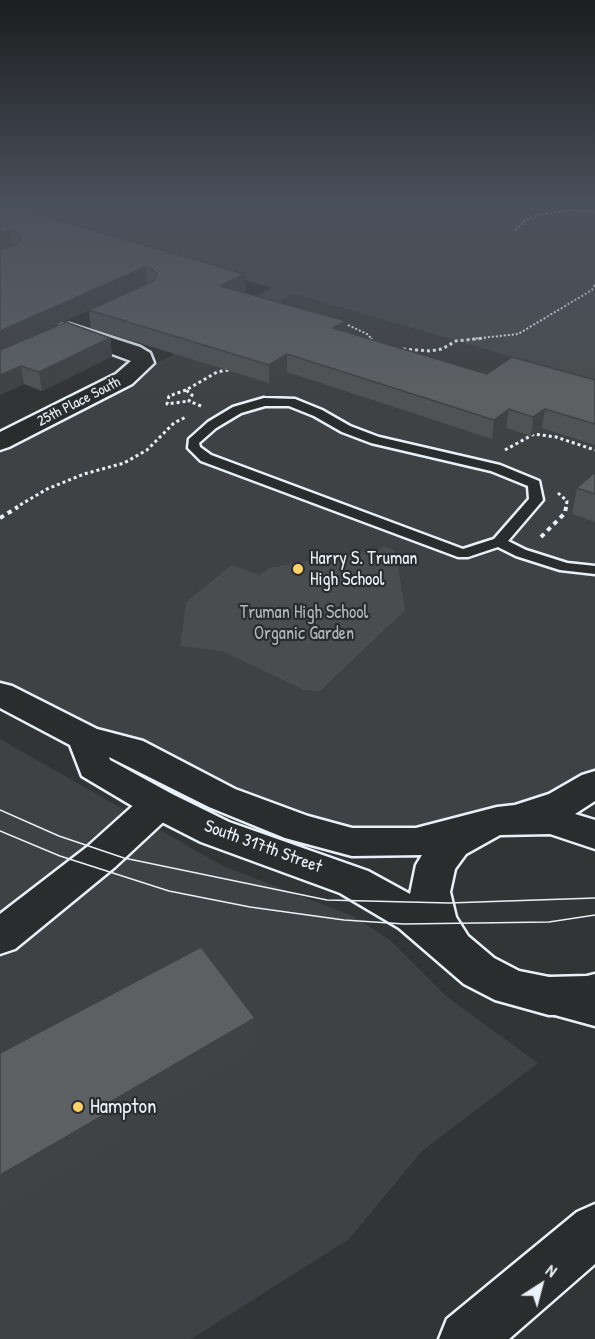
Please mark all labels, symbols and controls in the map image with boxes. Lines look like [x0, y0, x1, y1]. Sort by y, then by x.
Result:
street label: 25th Place South [34, 373, 124, 431]
place label: Harry S. Truman High School [310, 548, 417, 590]
marker: Harry S. Truman High School [291, 562, 305, 576]
park label: Truman High School Organic Garden [240, 602, 368, 644]
street label: South 317th Street [201, 816, 325, 878]
place label: Hampton [90, 1094, 157, 1120]
marker: Hampton [71, 1100, 85, 1114]
north arrow [511, 1255, 571, 1315]
text: N [542, 1259, 561, 1282]

